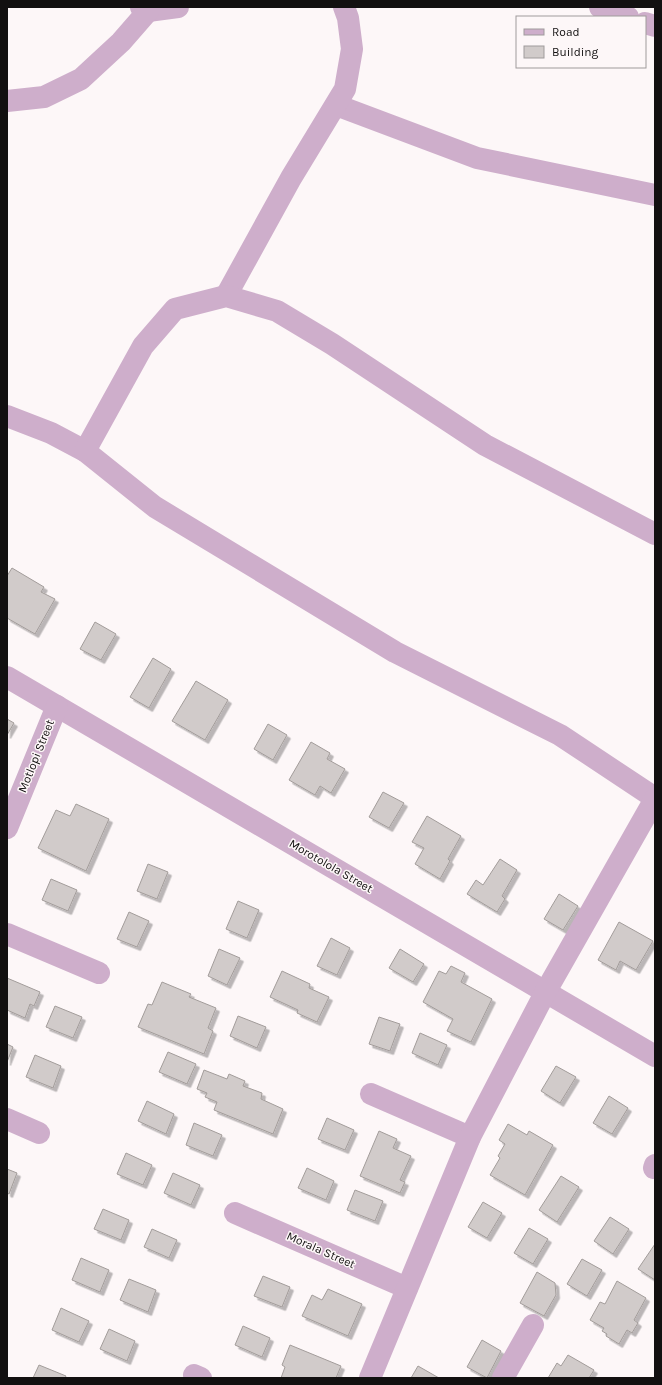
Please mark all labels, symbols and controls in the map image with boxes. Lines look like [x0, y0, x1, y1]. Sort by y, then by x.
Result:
legend [516, 16, 646, 68]
text: Road [552, 25, 580, 39]
text: Building [552, 45, 599, 59]
street label: Motlopi Street [15, 717, 57, 795]
street label: Morotolola Street [287, 836, 376, 896]
street label: Morala Street [285, 1229, 358, 1272]

